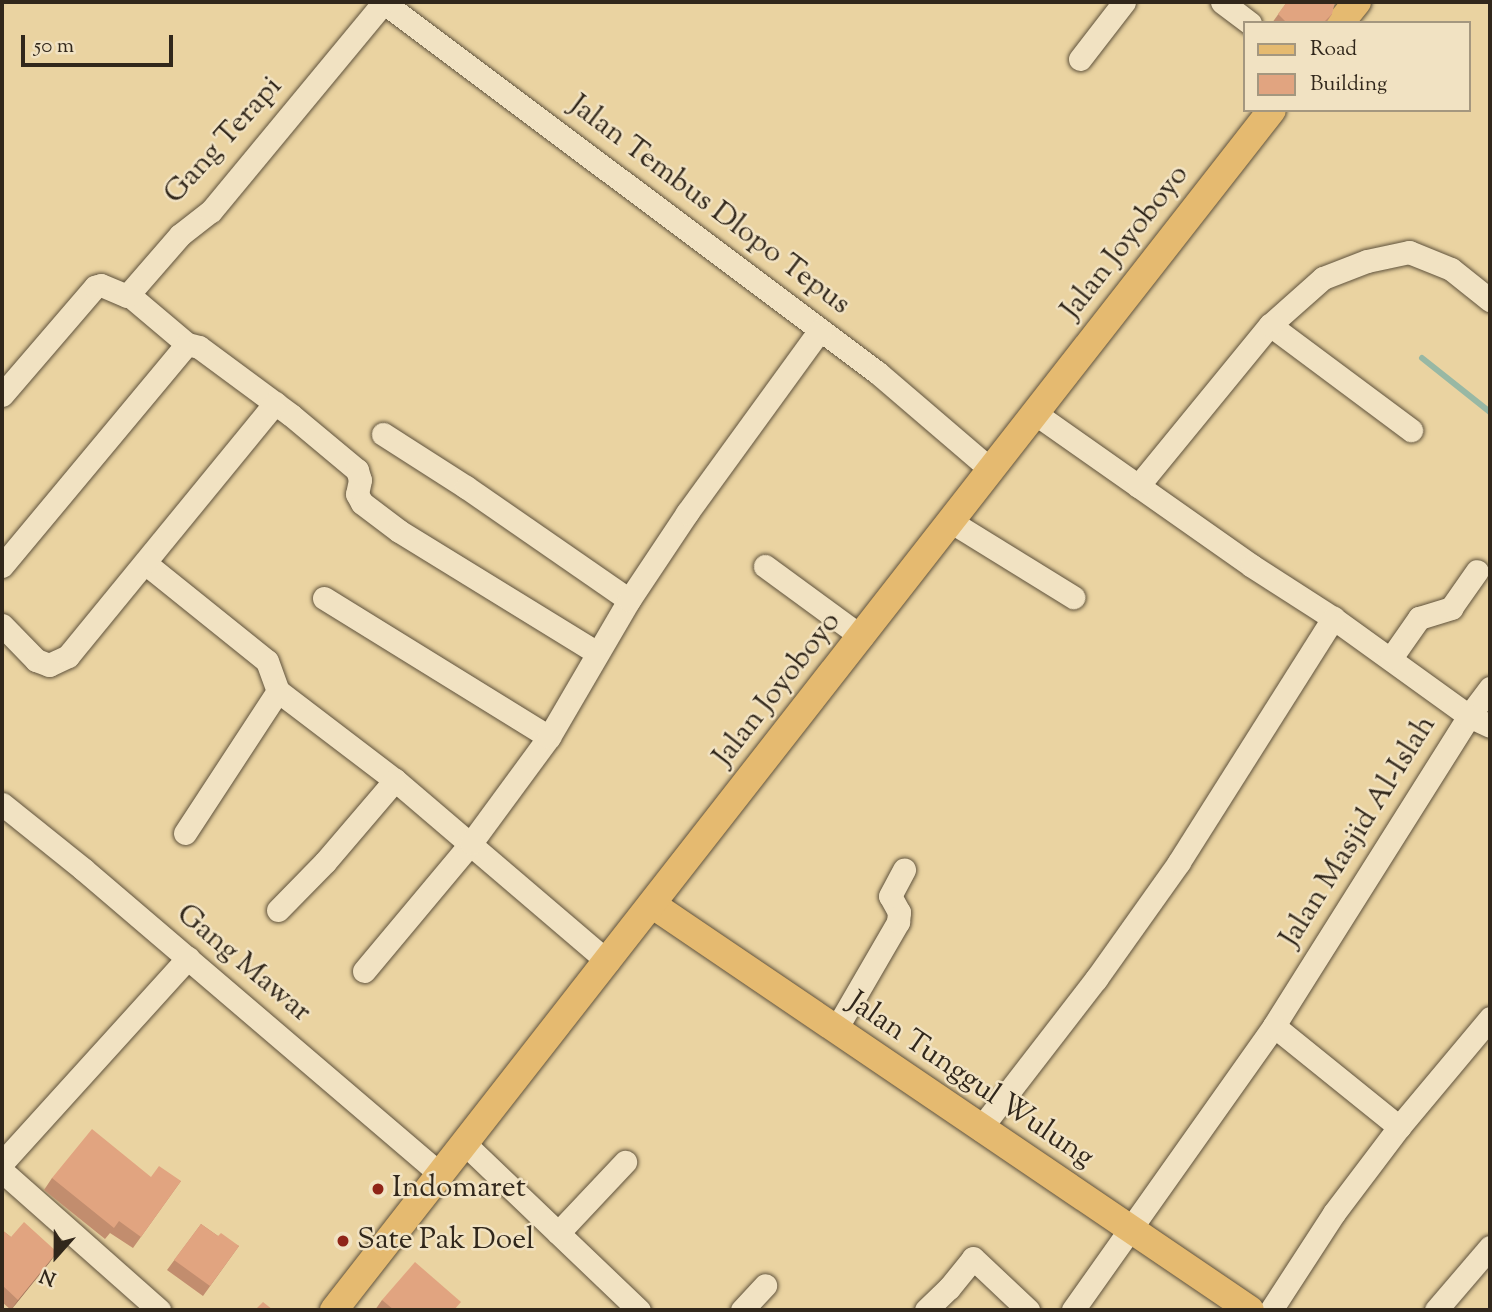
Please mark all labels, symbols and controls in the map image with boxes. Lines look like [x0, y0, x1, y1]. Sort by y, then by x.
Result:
scale bar [24, 21, 177, 65]
legend [1244, 21, 1471, 112]
text: 50 m [34, 32, 74, 62]
text: Road [1310, 35, 1357, 65]
street label: Gang Terapi [157, 70, 291, 212]
text: Building [1310, 70, 1387, 100]
street label: Jalan Tembus Dlopo Tepus [561, 88, 857, 324]
street label: Jalan Joyoboyo [1054, 159, 1198, 327]
street label: Jalan Joyoboyo [706, 606, 850, 774]
street label: Jalan Masjid Al-Islah [1273, 710, 1445, 954]
street label: Gang Mawar [168, 897, 318, 1031]
street label: Jalan Tunggul Wulung [840, 985, 1100, 1177]
place label: Indomaret [392, 1171, 526, 1207]
marker: Indomaret [370, 1181, 386, 1197]
north arrow [21, 1221, 91, 1291]
place label: Sate Pak Doel [357, 1223, 534, 1259]
marker: Sate Pak Doel [335, 1233, 351, 1249]
text: N [36, 1261, 60, 1291]

